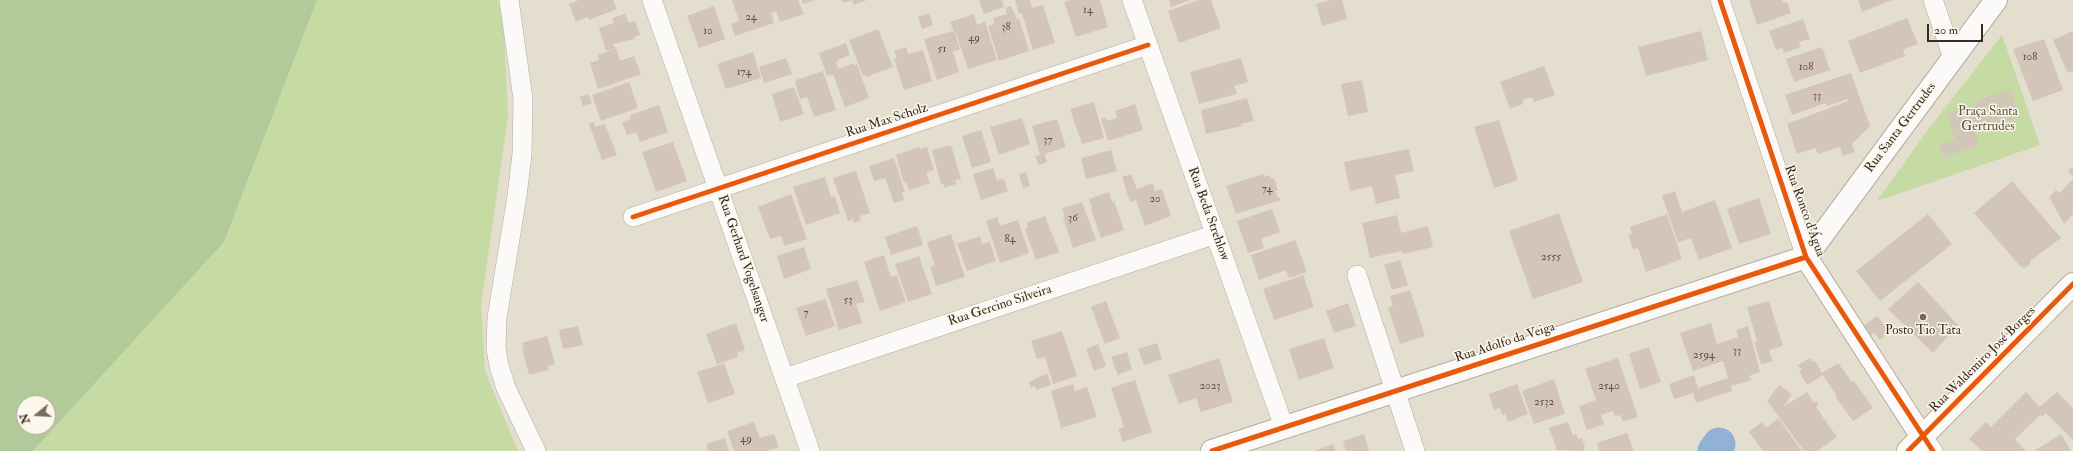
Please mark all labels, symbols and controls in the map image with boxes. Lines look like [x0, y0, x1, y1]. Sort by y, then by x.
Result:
house number: 14 [1083, 4, 1093, 18]
house number: 24 [745, 11, 757, 25]
scale bar [1929, 16, 1985, 42]
house number: 38 [1001, 21, 1011, 35]
text: 20 m [1934, 23, 1958, 38]
house number: 10 [703, 25, 713, 39]
house number: 49 [968, 32, 980, 46]
house number: 51 [938, 43, 946, 57]
house number: 108 [2023, 51, 2037, 65]
house number: 108 [1799, 61, 1813, 75]
house number: 174 [737, 66, 751, 80]
street label: Rua Santa Gertrudes [1862, 80, 1940, 176]
house number: 33 [1813, 90, 1821, 104]
street label: Rua Max Scholz [844, 100, 930, 142]
park label: Praça Santa Gertrudes [1958, 104, 2018, 135]
house number: 37 [1043, 134, 1053, 148]
street label: Rua Ronco d’Água [1780, 163, 1828, 259]
street label: Rua Beda Strehlow [1184, 165, 1232, 263]
house number: 74 [1262, 183, 1272, 197]
street label: Rua Gerhard Vogelsanger [714, 193, 772, 325]
house number: 20 [1149, 193, 1161, 207]
house number: 36 [1068, 212, 1078, 226]
house number: 84 [1004, 233, 1016, 247]
house number: 2555 [1541, 251, 1561, 265]
street label: Rua Gercino Silveira [946, 282, 1054, 330]
house number: 53 [843, 294, 853, 308]
street label: Rua Waldemiro José Borges [1927, 304, 2039, 416]
house number: 7 [803, 307, 809, 321]
marker: Posto Tio Tata [1918, 312, 1928, 322]
street label: Rua Adolfo da Veiga [1453, 319, 1557, 367]
place label: Posto Tio Tata [1885, 323, 1961, 339]
house number: 33 [1733, 345, 1741, 359]
house number: 2594 [1693, 349, 1715, 363]
house number: 2023 [1199, 380, 1221, 394]
house number: 2540 [1598, 380, 1620, 394]
north arrow [16, 395, 56, 435]
house number: 2532 [1534, 396, 1554, 410]
text: N [17, 412, 33, 425]
house number: 49 [740, 433, 752, 447]

